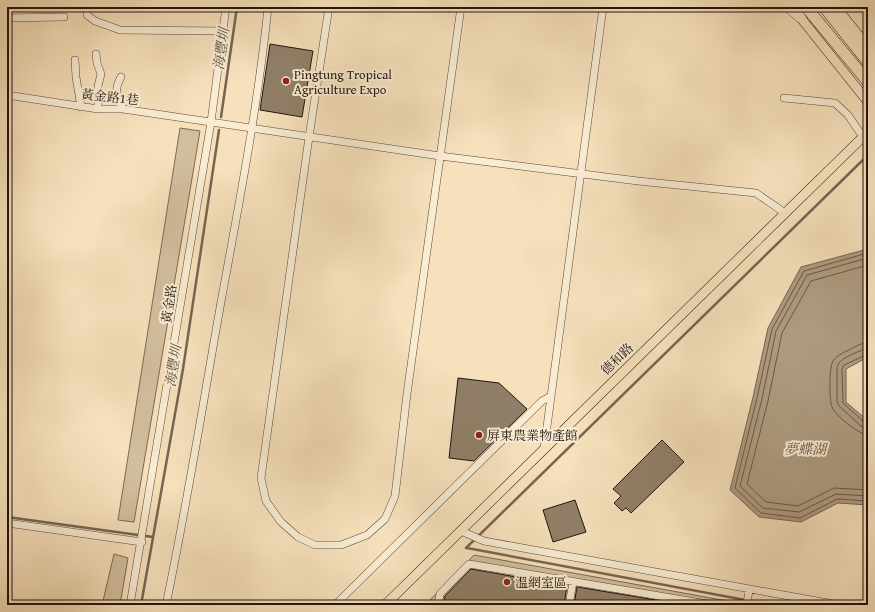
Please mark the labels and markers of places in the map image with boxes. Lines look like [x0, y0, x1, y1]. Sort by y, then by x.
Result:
place label: Pingtung Tropical Agriculture Expo [294, 65, 392, 99]
marker: Pingtung Tropical Agriculture Expo [281, 76, 291, 86]
place label: 屏東農業物產館 [487, 426, 578, 445]
marker: 屏東農業物產館 [474, 430, 484, 440]
place label: 溫網室區 [515, 573, 567, 592]
marker: 溫網室區 [502, 577, 512, 587]

